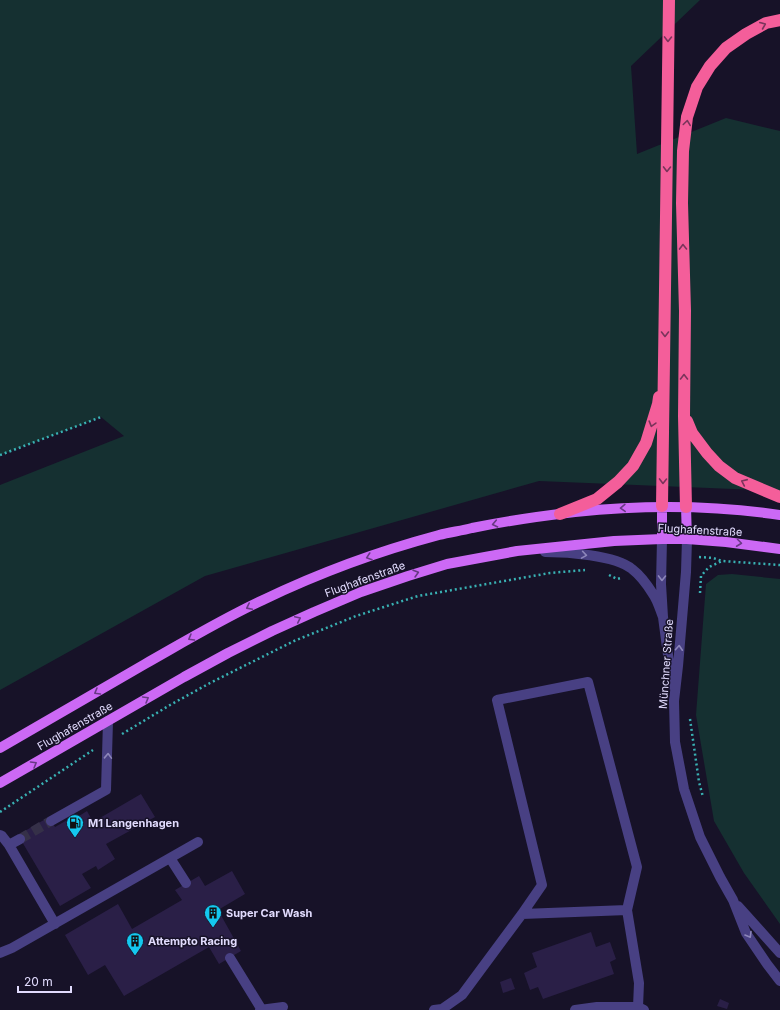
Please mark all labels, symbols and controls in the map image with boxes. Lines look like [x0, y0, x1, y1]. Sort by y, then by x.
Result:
one-way arrow [759, 22, 767, 30]
one-way arrow [664, 36, 672, 42]
one-way arrow [682, 120, 691, 126]
one-way arrow [663, 166, 671, 172]
one-way arrow [679, 244, 687, 250]
one-way arrow [661, 331, 669, 337]
one-way arrow [680, 374, 688, 380]
one-way arrow [648, 420, 657, 427]
one-way arrow [659, 478, 667, 484]
one-way arrow [741, 479, 748, 487]
one-way arrow [620, 504, 626, 512]
one-way arrow [491, 519, 498, 527]
street label: Flughafenstraße [657, 521, 743, 539]
one-way arrow [736, 538, 742, 547]
one-way arrow [581, 550, 587, 559]
one-way arrow [366, 552, 373, 561]
street label: Flughafenstraße [323, 558, 407, 600]
one-way arrow [412, 569, 419, 578]
one-way arrow [657, 575, 666, 581]
one-way arrow [246, 602, 253, 610]
one-way arrow [294, 616, 302, 624]
street label: Münchner Straße [656, 619, 676, 709]
one-way arrow [188, 633, 195, 641]
one-way arrow [675, 645, 684, 651]
one-way arrow [94, 687, 101, 694]
one-way arrow [142, 696, 149, 703]
street label: Flughafenstraße [35, 699, 115, 753]
one-way arrow [103, 753, 112, 759]
one-way arrow [30, 761, 37, 768]
fuel station icon: M1 Langenhagen [65, 813, 85, 838]
place label: M1 Langenhagen [88, 816, 179, 830]
building icon: Super Car Wash [203, 903, 223, 928]
place label: Super Car Wash [226, 906, 313, 920]
building icon: Attempto Racing [125, 931, 145, 956]
one-way arrow [744, 931, 751, 938]
place label: Attempto Racing [148, 934, 237, 948]
scale bar [18, 968, 71, 994]
text: 20 m [24, 974, 53, 989]

